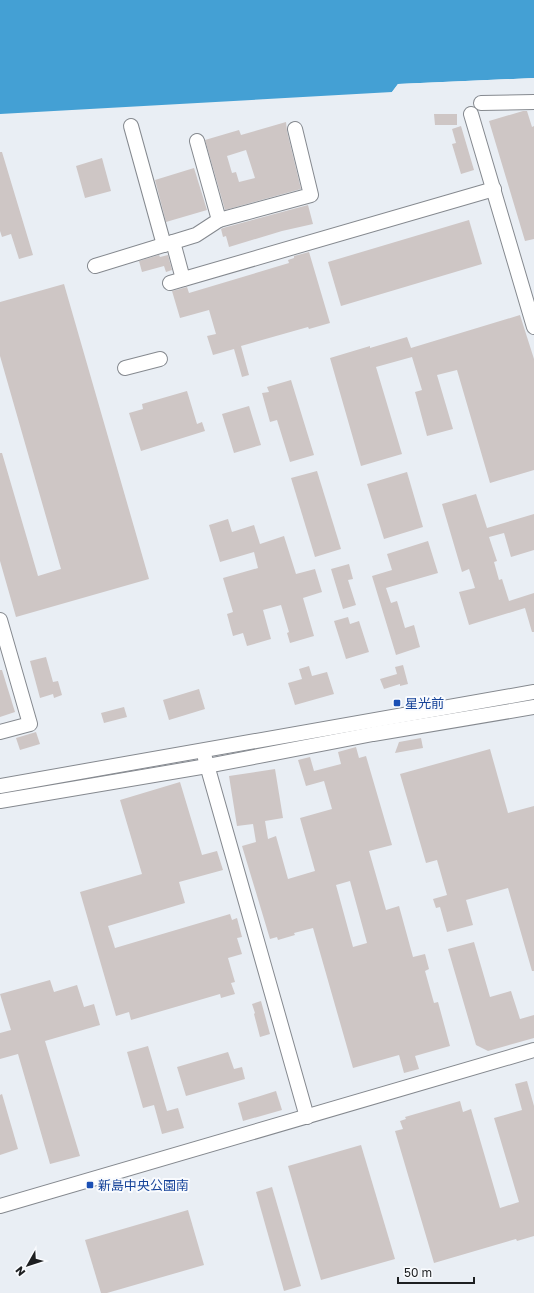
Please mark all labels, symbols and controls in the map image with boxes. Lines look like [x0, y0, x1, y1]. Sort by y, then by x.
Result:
place label: 星光前 [405, 695, 444, 711]
marker: 星光前 [392, 698, 402, 708]
place label: 新島中央公園南 [98, 1177, 189, 1193]
marker: 新島中央公園南 [85, 1180, 95, 1190]
north arrow [8, 1245, 48, 1285]
scale bar [398, 1259, 474, 1285]
text: N [12, 1264, 28, 1279]
text: 50 m [404, 1265, 432, 1280]

